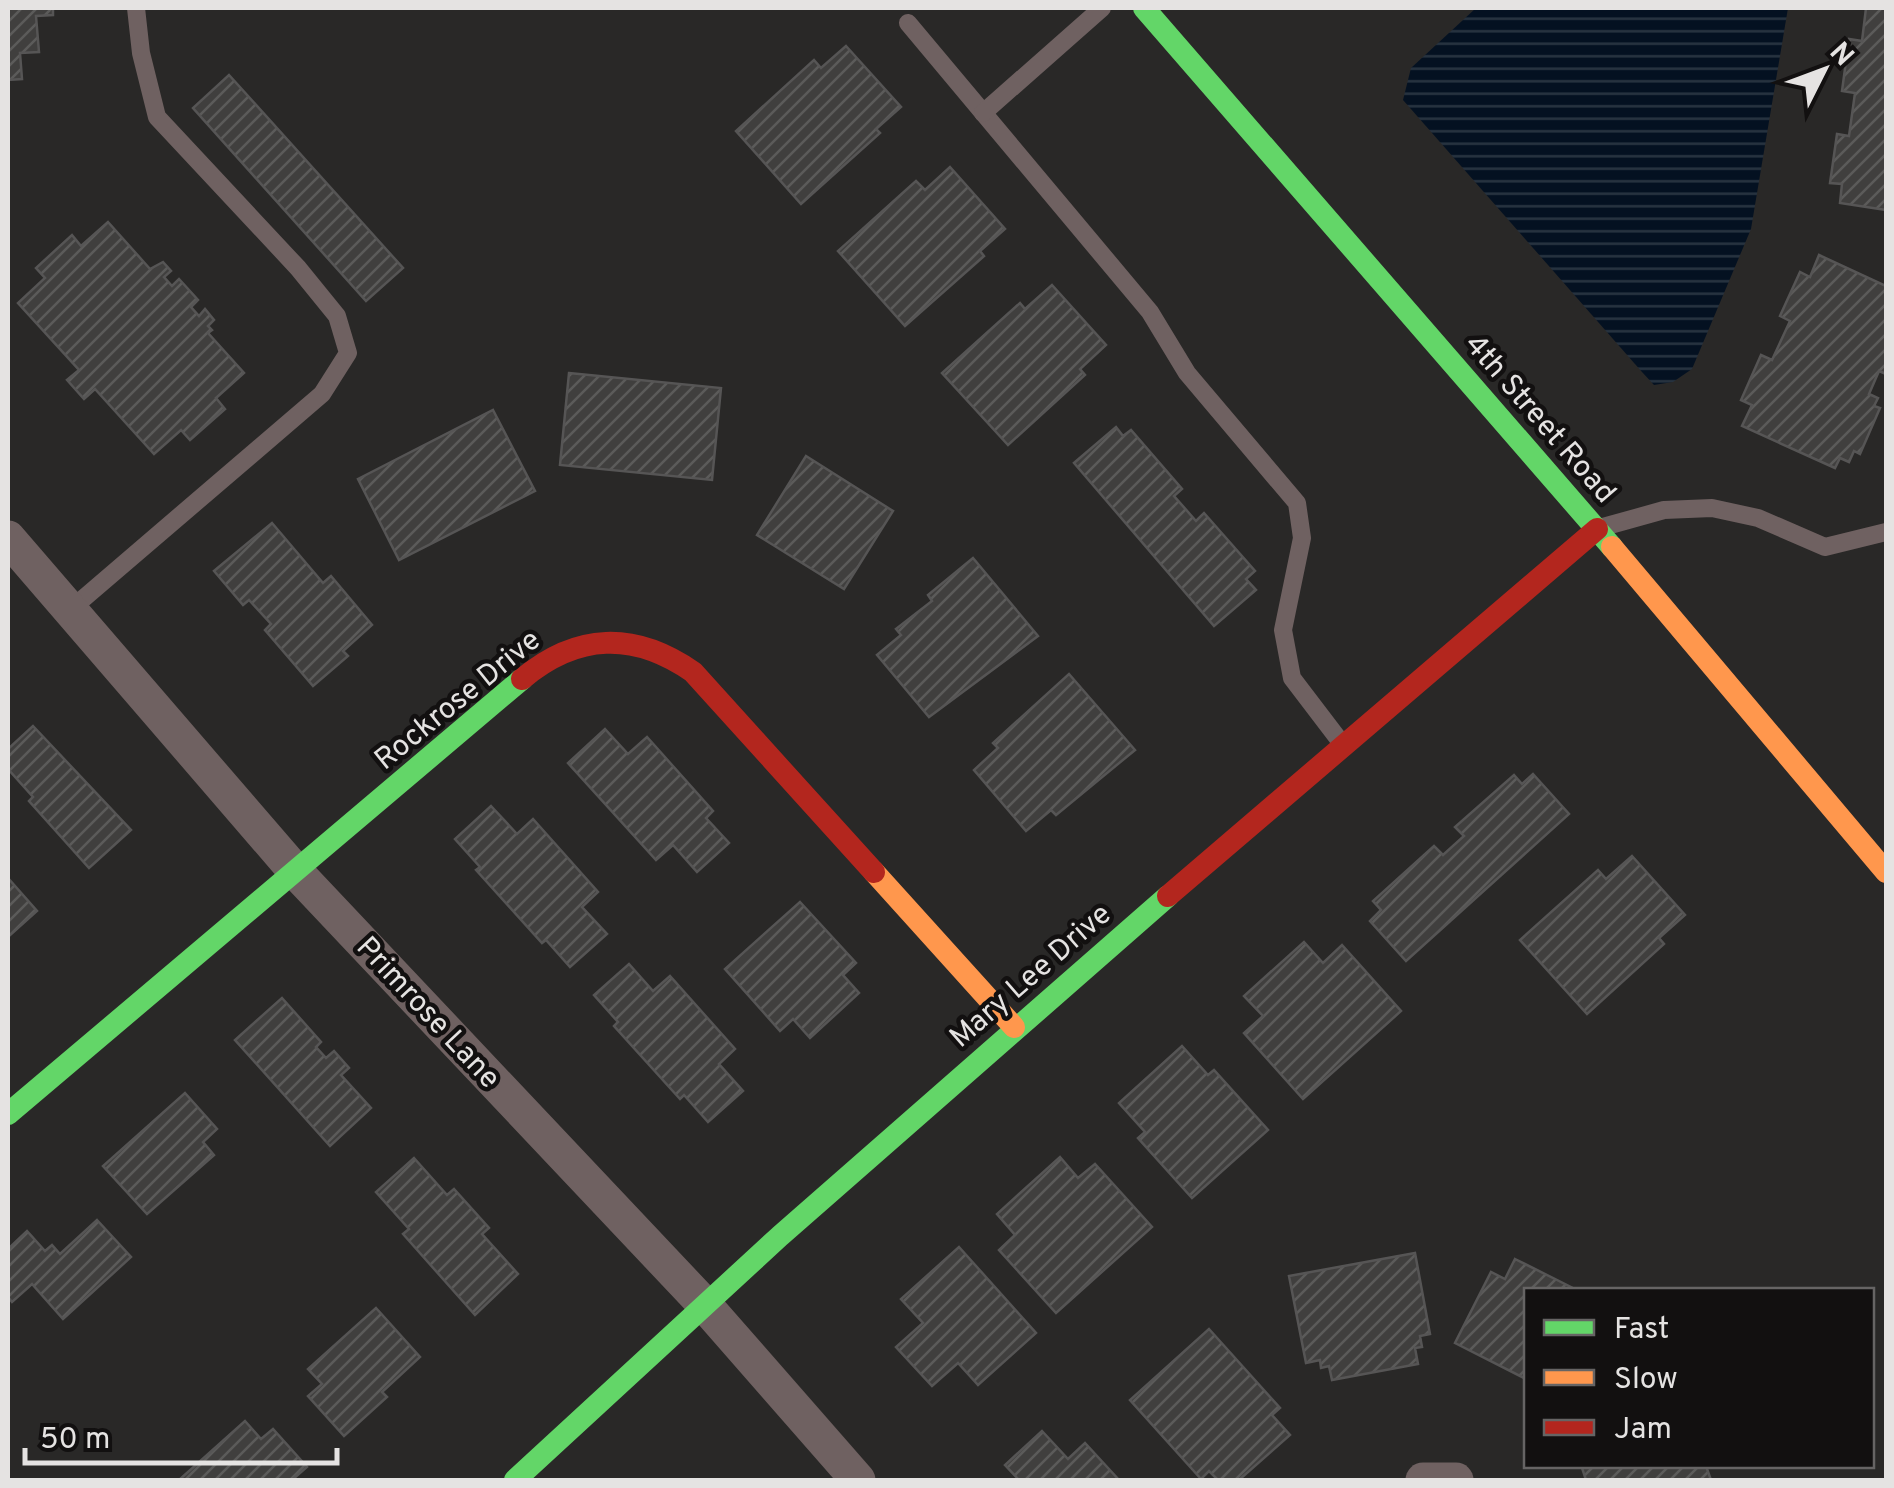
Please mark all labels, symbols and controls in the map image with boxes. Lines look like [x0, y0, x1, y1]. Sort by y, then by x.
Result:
north arrow [1774, 20, 1874, 120]
text: N [1820, 36, 1860, 75]
street label: 4th Street Road [1455, 327, 1623, 512]
street label: Rockrose Drive [368, 623, 549, 779]
street label: Mary Lee Drive [943, 897, 1120, 1057]
street label: Primrose Lane [347, 930, 507, 1097]
legend [1524, 1288, 1874, 1468]
text: Fast [1614, 1312, 1669, 1349]
text: Slow [1614, 1362, 1678, 1399]
scale bar [25, 1403, 338, 1465]
text: Jam [1614, 1412, 1672, 1449]
text: 50 m [40, 1422, 110, 1459]

